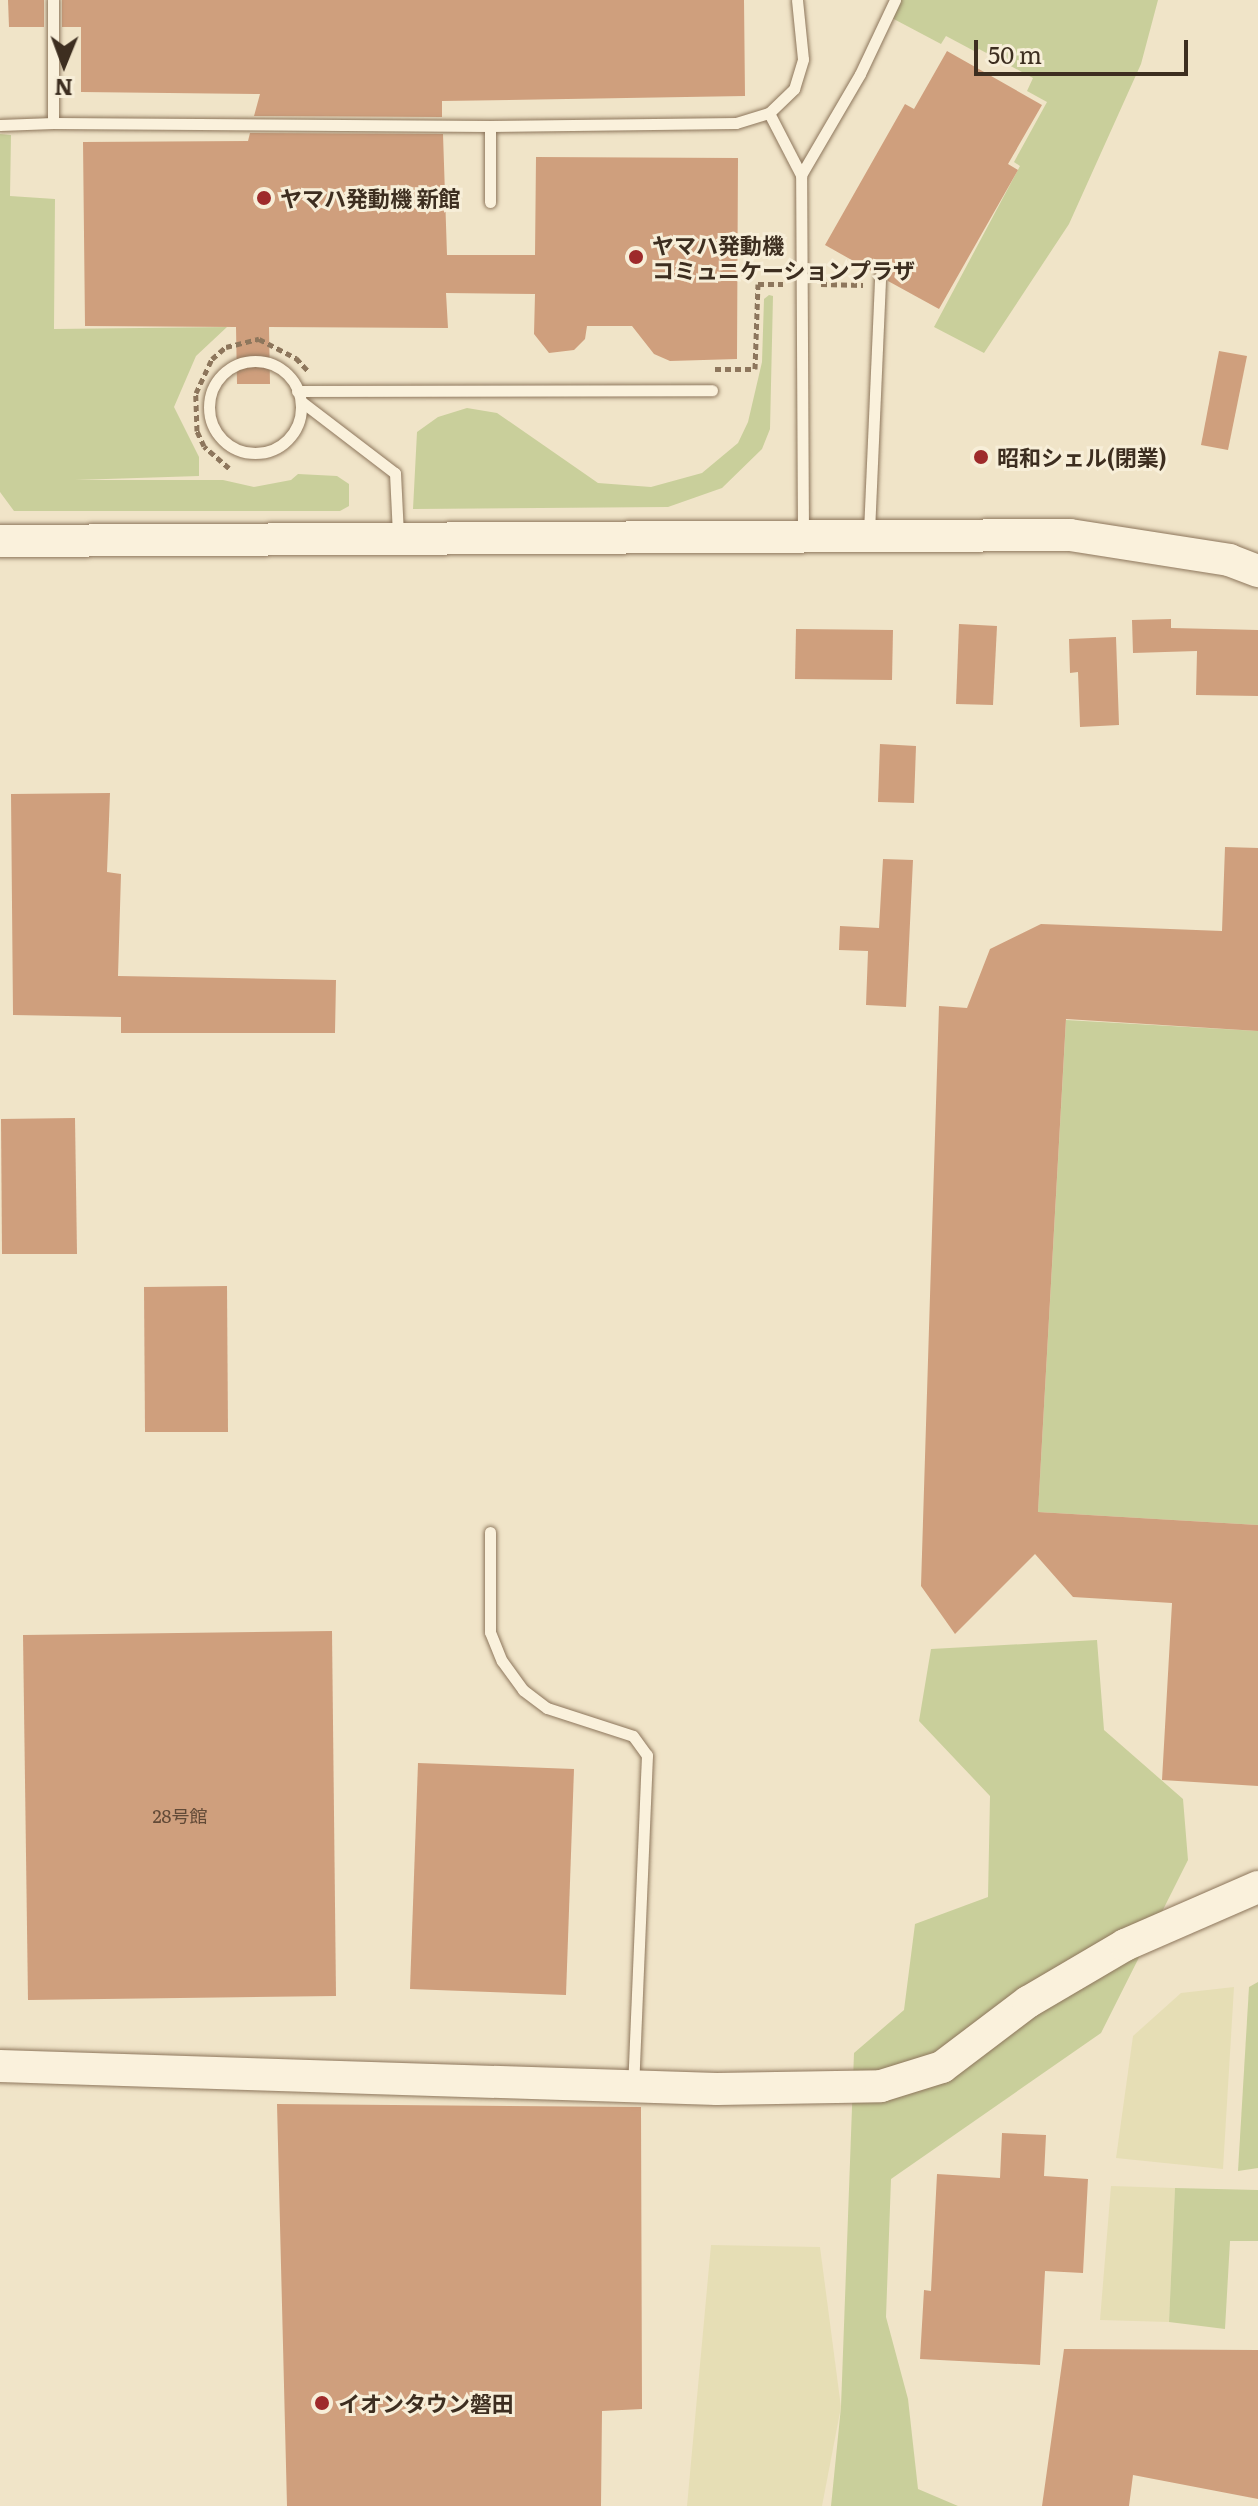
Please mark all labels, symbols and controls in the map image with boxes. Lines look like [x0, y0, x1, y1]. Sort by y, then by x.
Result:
north arrow [24, 24, 104, 104]
scale bar [978, 24, 1192, 74]
text: 50 m [988, 36, 1042, 71]
text: N [54, 72, 73, 105]
place label: ヤマハ発動機 新館 [280, 185, 460, 211]
marker: ヤマハ発動機 新館 [255, 189, 273, 207]
place label: ヤマハ発動機 コミュニケーションプラザ [652, 231, 916, 282]
marker: ヤマハ発動機 コミュニケーションプラザ [627, 248, 645, 266]
place label: 昭和シェル(閉業) [997, 444, 1167, 470]
marker: 昭和シェル(閉業) [972, 448, 990, 466]
house number: 28号館 [152, 1805, 208, 1827]
place label: イオンタウン磐田 [338, 2390, 514, 2416]
marker: イオンタウン磐田 [313, 2394, 331, 2412]

